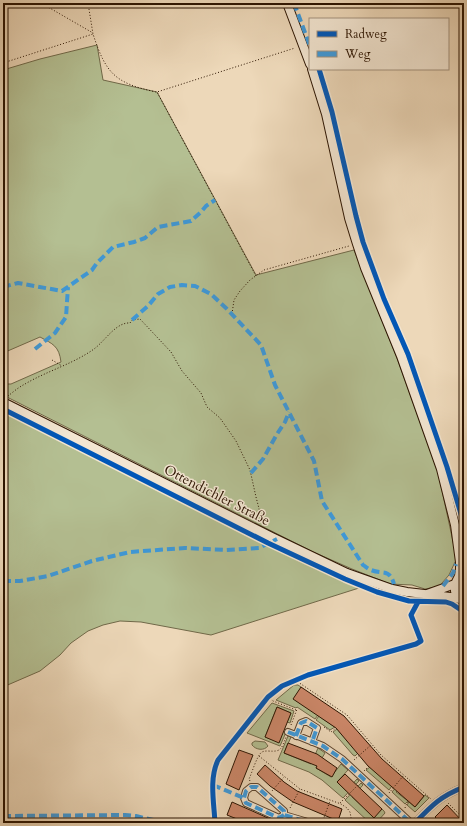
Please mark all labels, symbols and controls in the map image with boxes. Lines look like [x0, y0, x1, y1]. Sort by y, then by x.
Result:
legend [309, 18, 449, 70]
text: Radweg [345, 26, 387, 42]
text: Weg [344, 46, 371, 62]
street label: Ottendichler Straße [161, 460, 273, 530]

